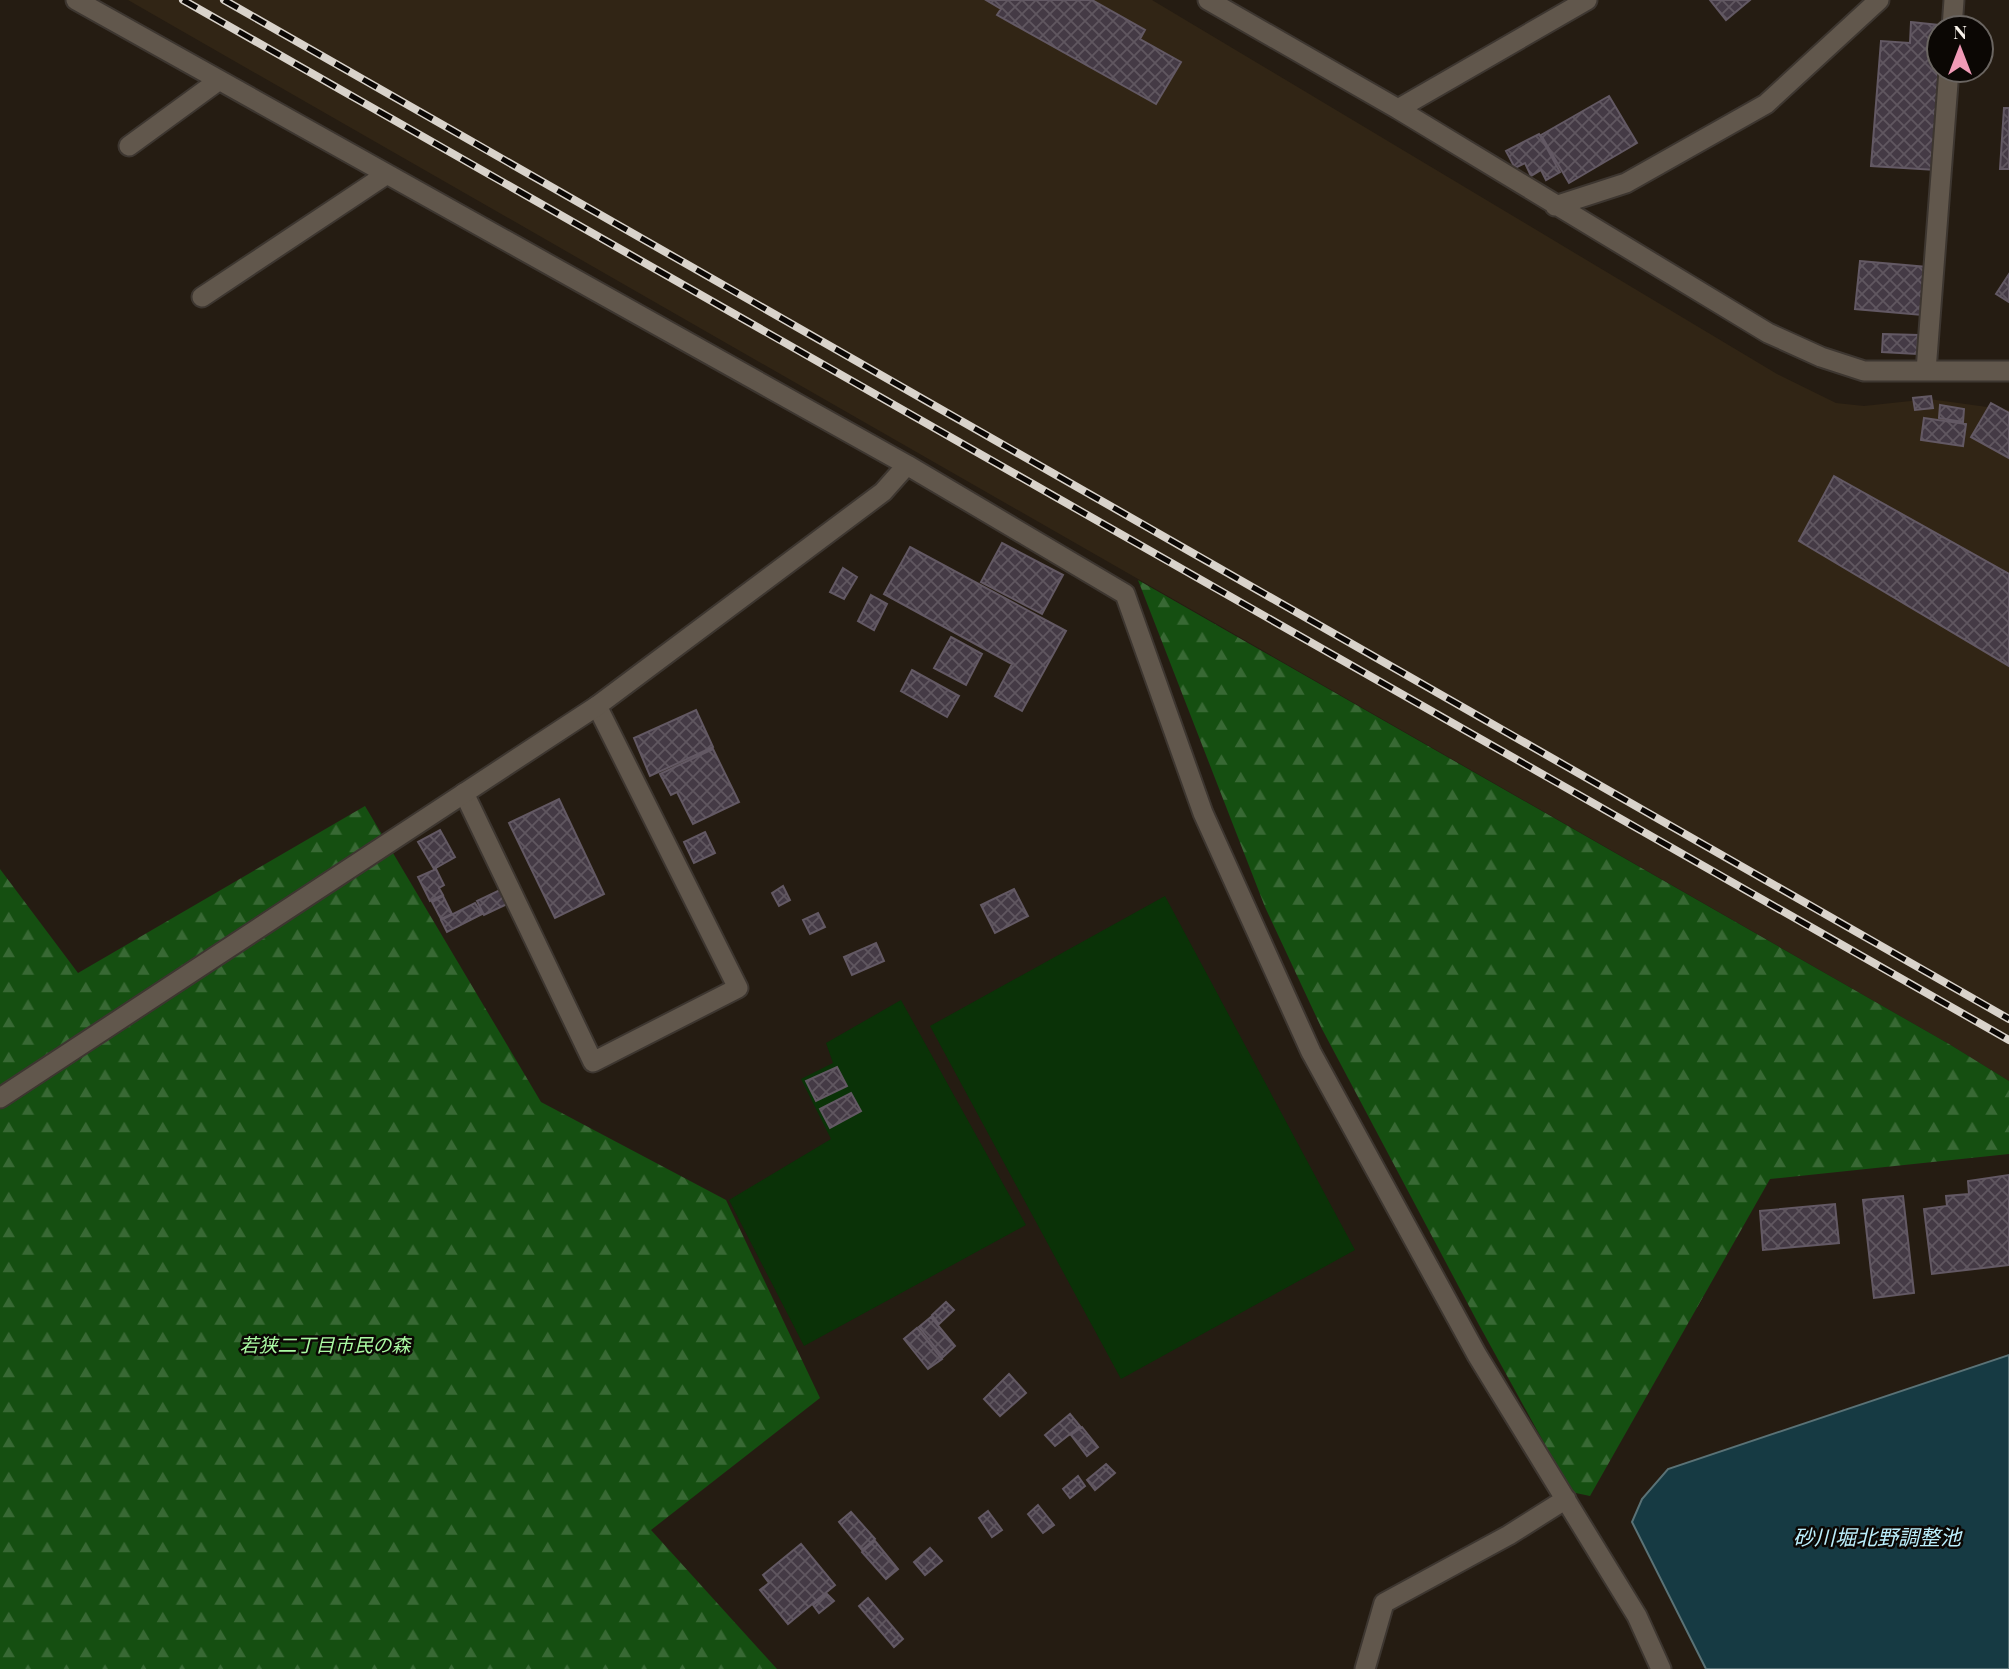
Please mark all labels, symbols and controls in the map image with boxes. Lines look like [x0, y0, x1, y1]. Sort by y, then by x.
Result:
north arrow [1925, 14, 1995, 84]
text: N [1953, 18, 1967, 44]
park label: 若狭二丁目市民の森 [239, 1331, 412, 1357]
water label: 砂川堀北野調整池 [1793, 1522, 1963, 1550]

